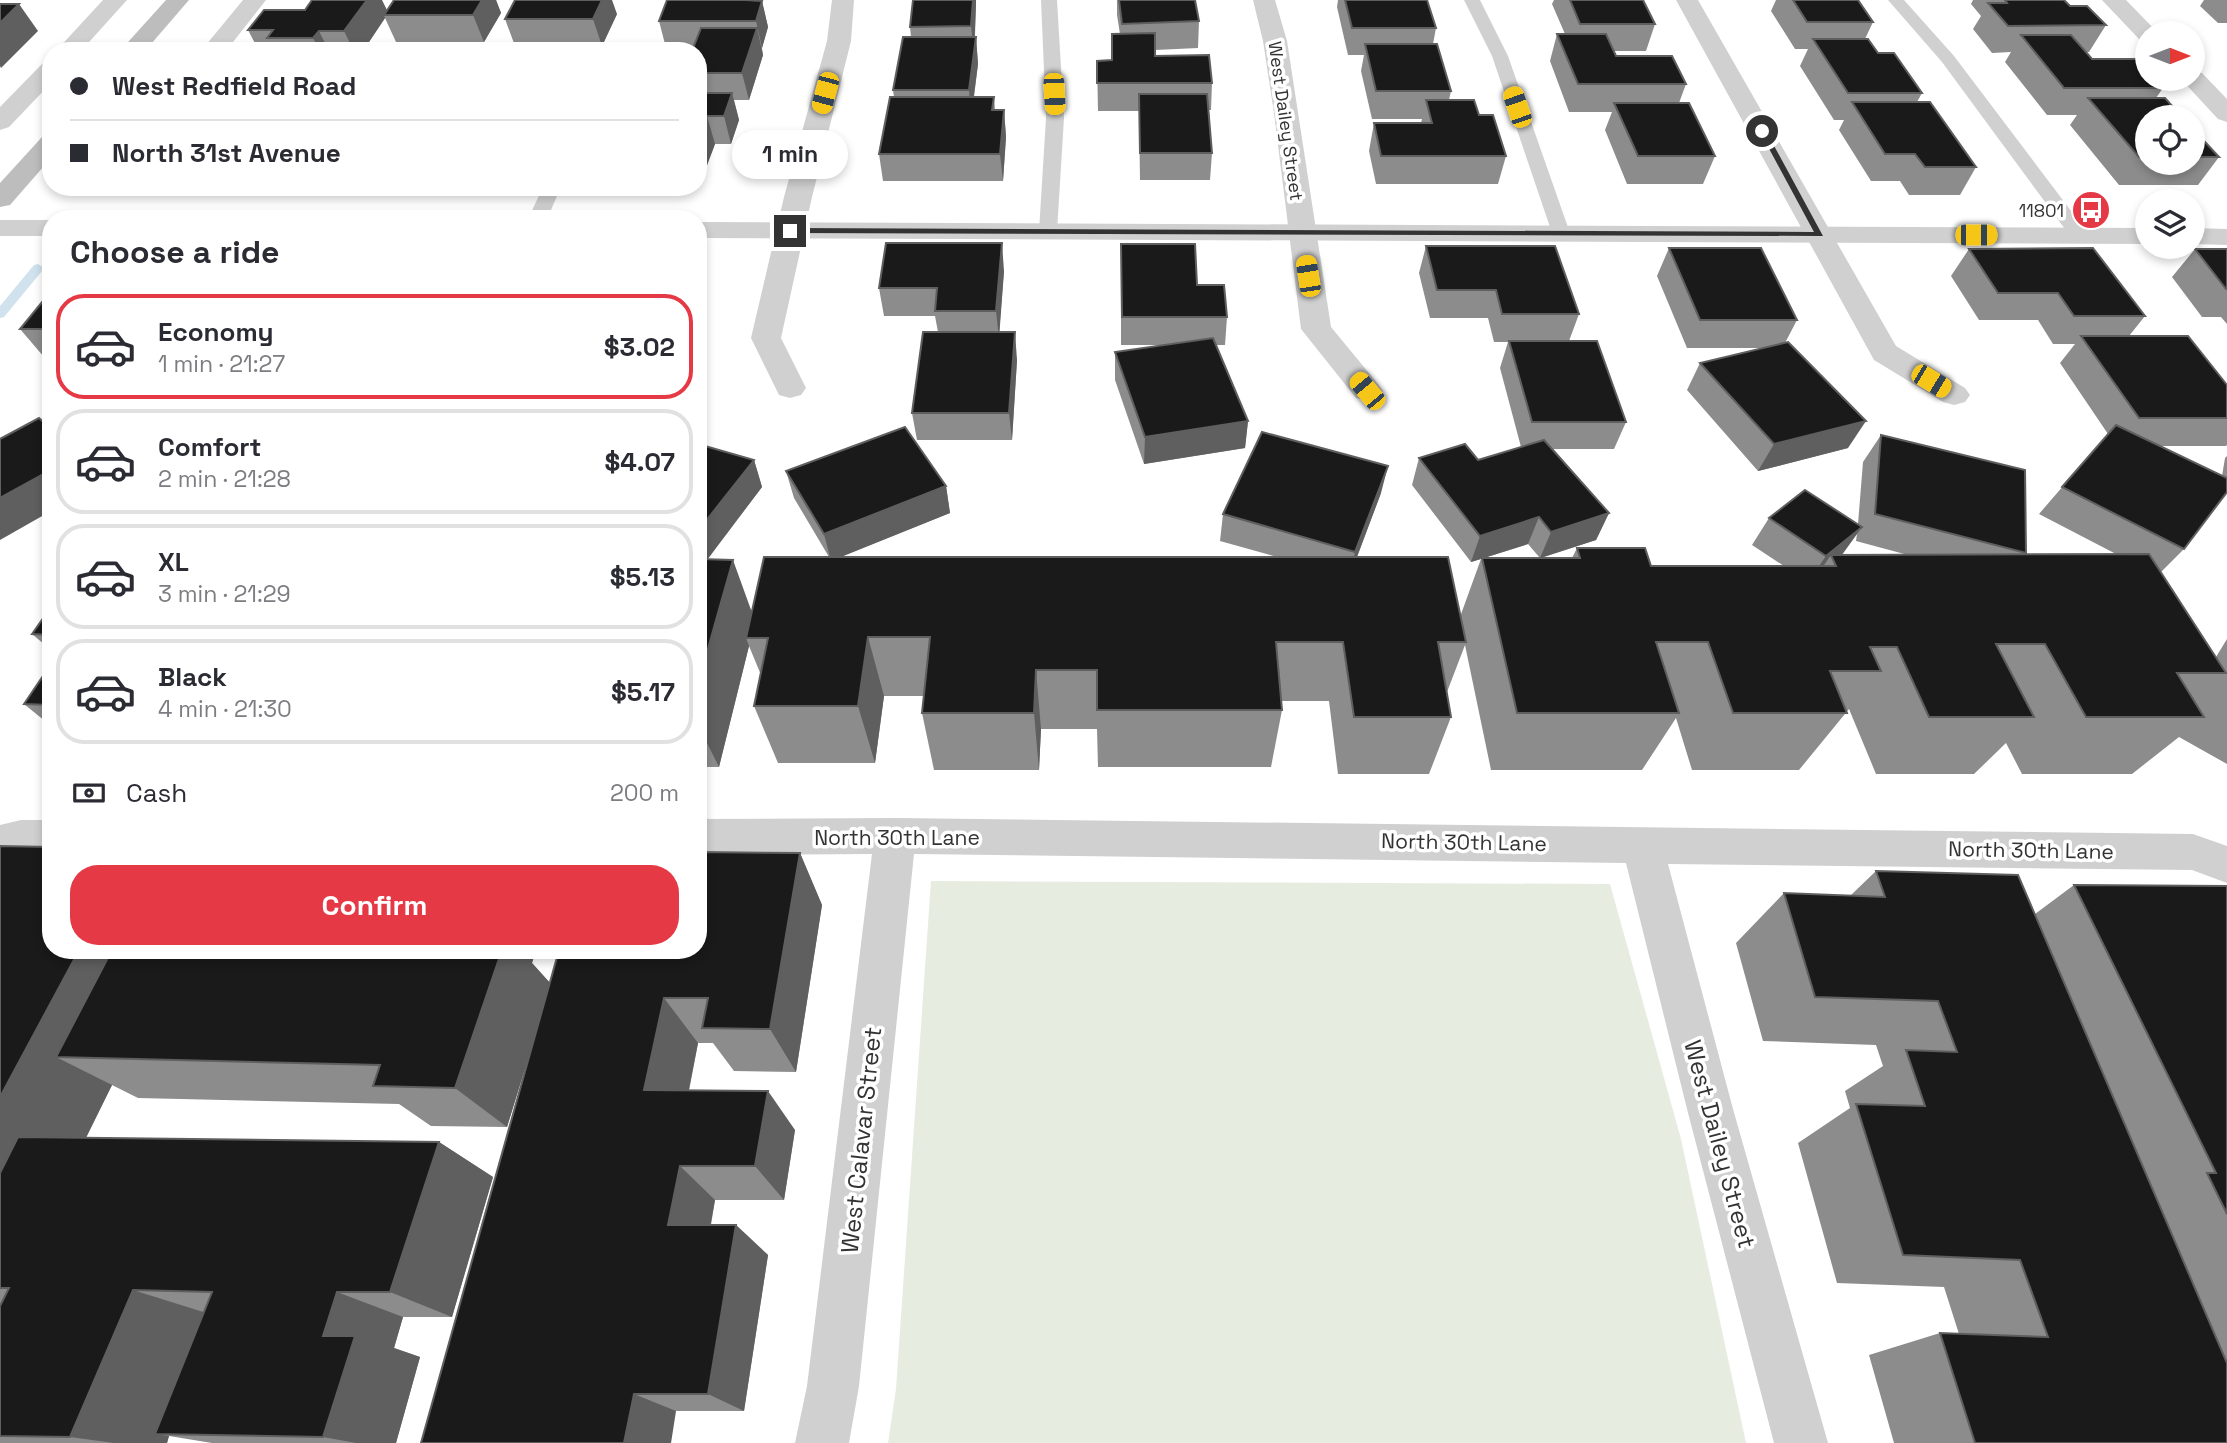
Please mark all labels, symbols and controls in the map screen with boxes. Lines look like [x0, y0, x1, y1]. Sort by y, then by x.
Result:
north arrow [2135, 21, 2205, 91]
map controls [2135, 21, 2205, 259]
street label: West Dailey Street [1263, 40, 1309, 202]
text: West Redfield Road [112, 69, 356, 103]
car [810, 70, 841, 116]
car [1043, 72, 1066, 116]
car [1501, 84, 1534, 130]
button: locate [2135, 105, 2205, 175]
route start [1746, 115, 1778, 147]
callout: 1 min [732, 130, 848, 178]
text: North 31st Avenue [112, 136, 341, 170]
text: 1 min [762, 139, 818, 169]
bus stop icon: 11801 [2070, 189, 2112, 231]
button: layers [2135, 189, 2205, 259]
place label: 11801 [2019, 199, 2064, 222]
route end [774, 215, 806, 247]
car [1956, 225, 1998, 246]
text: Choose a ride [70, 232, 280, 272]
car [1295, 254, 1322, 298]
icon: car [74, 315, 137, 378]
text: Economy [158, 315, 274, 349]
text: $3.02 [604, 330, 675, 364]
text: 1 min · 21:27 [158, 349, 285, 379]
car [1908, 361, 1955, 401]
car [1346, 368, 1389, 414]
icon: car [74, 430, 137, 493]
text: Comfort [158, 430, 261, 464]
text: $4.07 [605, 445, 675, 479]
text: 2 min · 21:28 [158, 464, 291, 494]
icon: car [74, 545, 137, 608]
text: XL [158, 545, 189, 579]
text: $5.13 [610, 560, 675, 594]
text: 3 min · 21:29 [158, 579, 291, 609]
icon: car [74, 660, 137, 723]
text: Black [158, 660, 227, 694]
text: $5.17 [611, 675, 675, 709]
text: 4 min · 21:30 [158, 694, 292, 724]
icon: cash [70, 774, 108, 812]
text: Cash [126, 776, 187, 810]
text: 200 m [610, 778, 679, 808]
street label: North 30th Lane [814, 824, 980, 851]
street label: North 30th Lane [1381, 827, 1547, 857]
street label: North 30th Lane [1948, 835, 2114, 865]
button: Confirm [70, 865, 679, 945]
street label: West Calavar Street [834, 1025, 888, 1255]
street label: West Dailey Street [1677, 1036, 1763, 1252]

